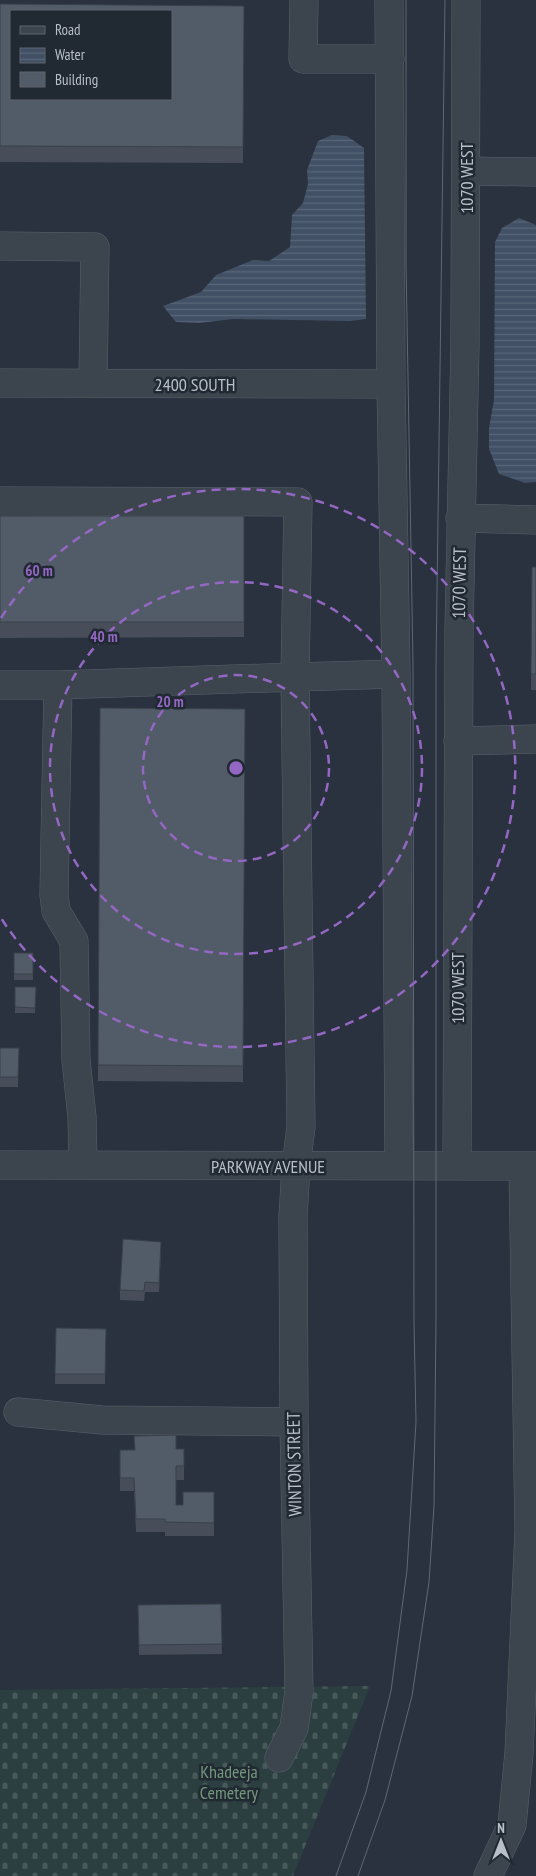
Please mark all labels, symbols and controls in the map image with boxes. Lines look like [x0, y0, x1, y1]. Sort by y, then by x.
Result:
legend [10, 10, 172, 100]
text: Road [55, 20, 81, 39]
text: Water [55, 45, 86, 64]
text: Building [55, 70, 98, 89]
street label: 1070 WEST [455, 142, 478, 214]
street label: 2400 SOUTH [155, 373, 235, 396]
street label: 1070 WEST [447, 547, 471, 619]
text: 60 m [25, 561, 53, 580]
text: 40 m [90, 627, 118, 646]
text: 20 m [156, 692, 184, 711]
centre of rings [227, 759, 245, 777]
street label: 1070 WEST [446, 952, 469, 1024]
street label: PARKWAY AVENUE [211, 1155, 325, 1178]
street label: WINTON STREET [282, 1411, 306, 1517]
park label: Khadeeja Cemetery [200, 1760, 258, 1804]
north arrow [476, 1816, 526, 1866]
text: N [497, 1819, 505, 1837]

